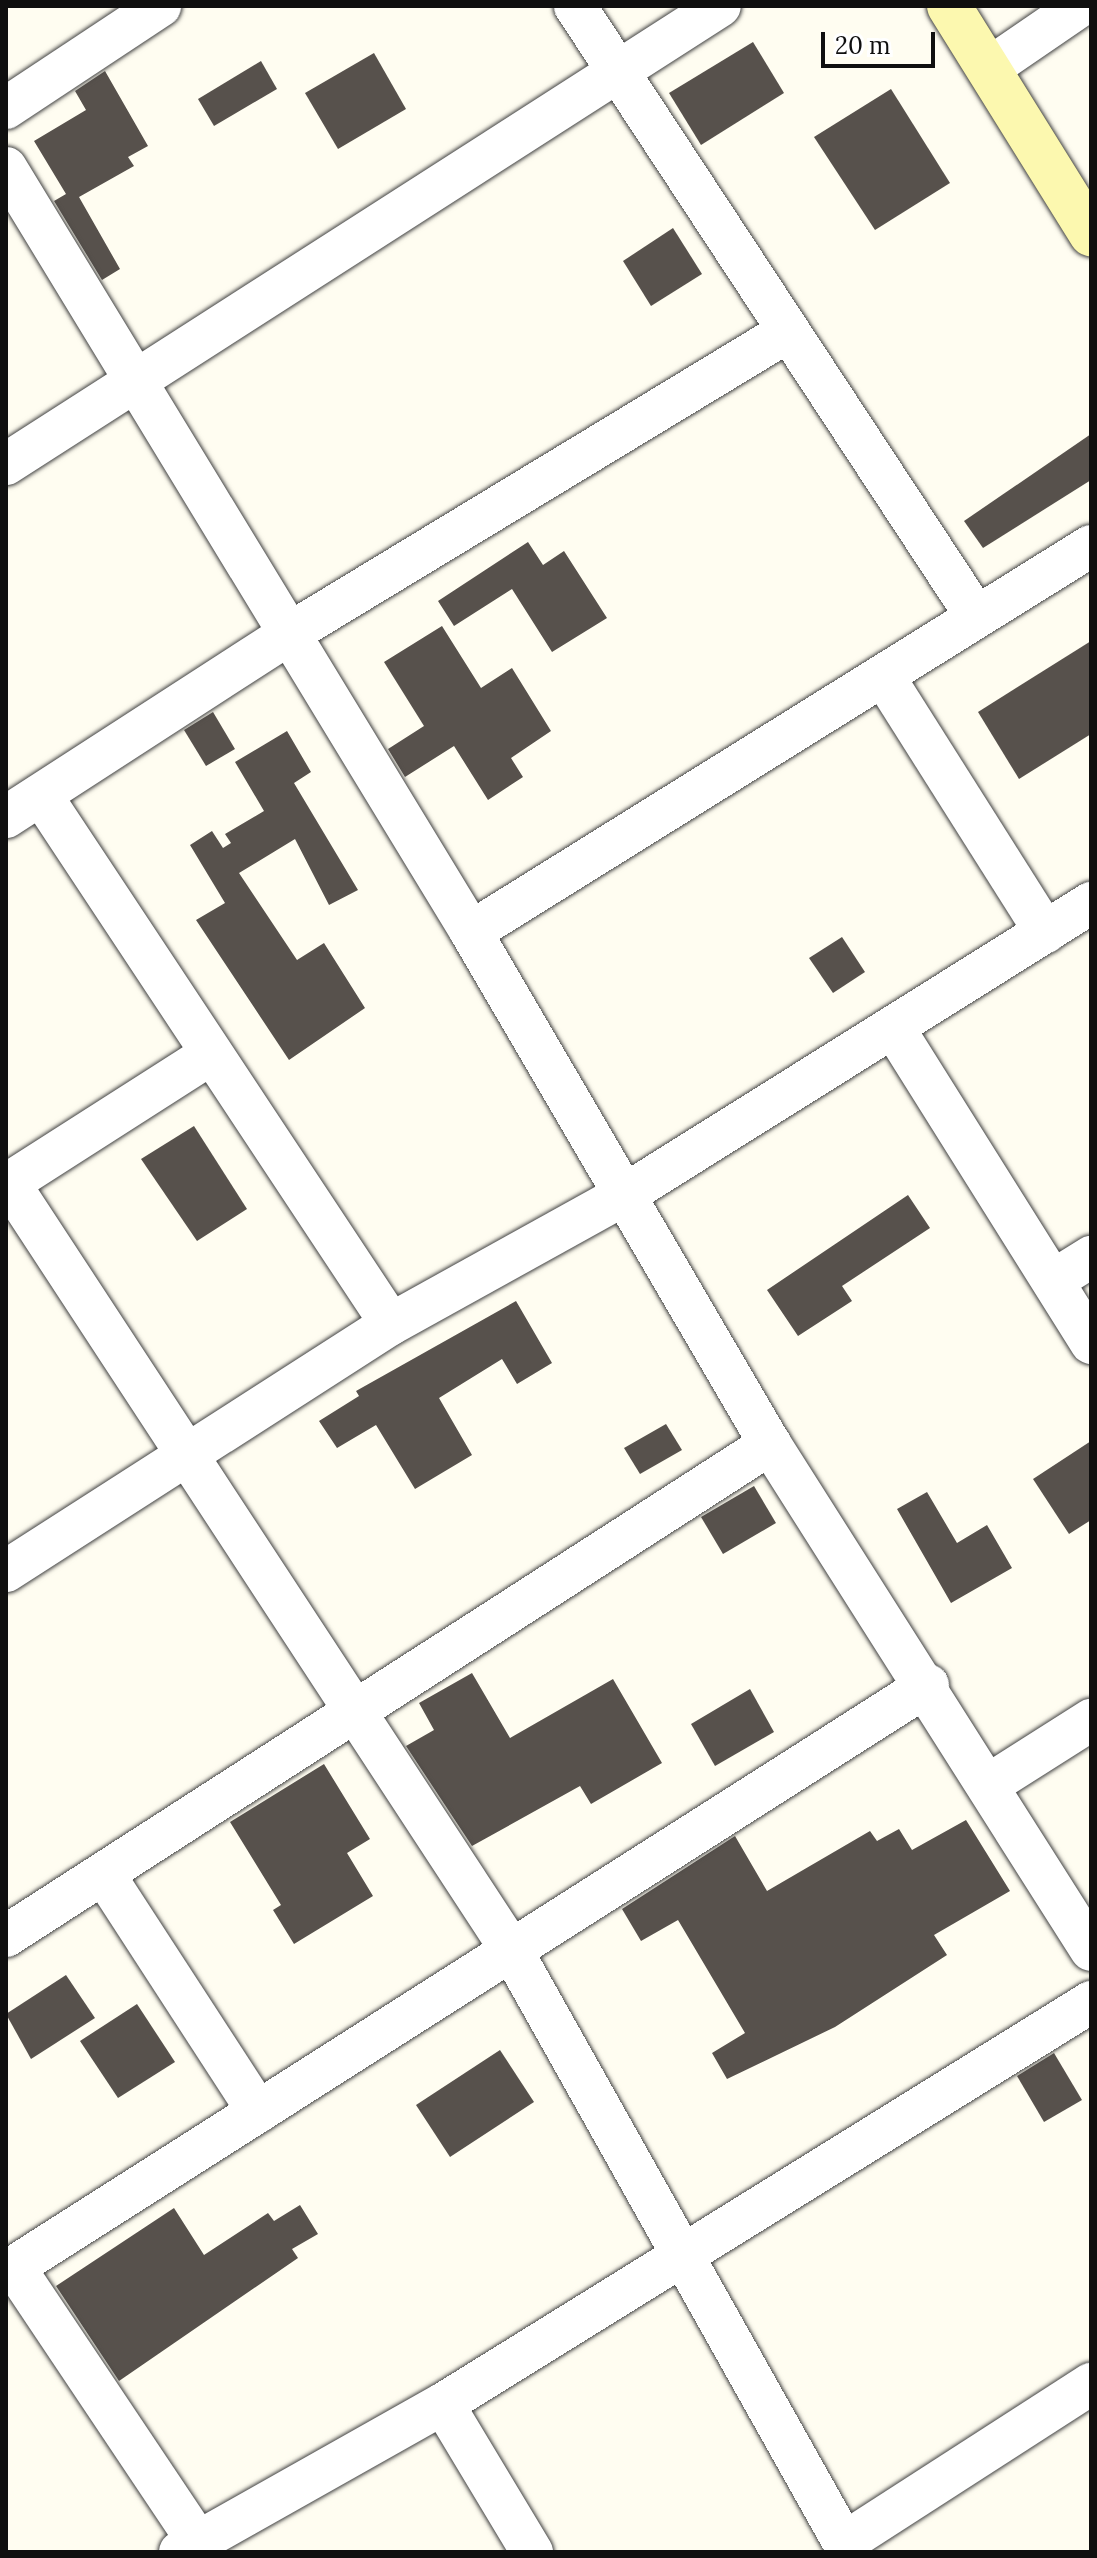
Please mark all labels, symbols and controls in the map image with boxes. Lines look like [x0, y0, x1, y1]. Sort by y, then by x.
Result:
scale bar [825, 16, 939, 66]
text: 20 m [835, 30, 891, 61]

